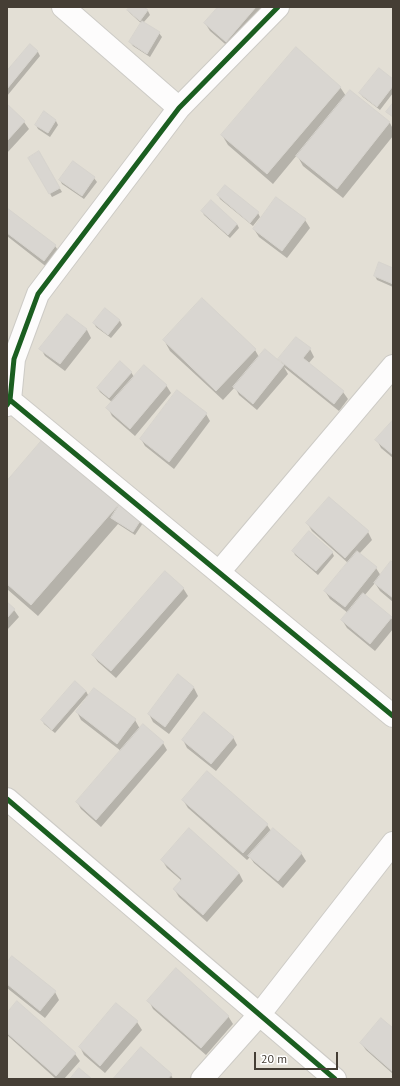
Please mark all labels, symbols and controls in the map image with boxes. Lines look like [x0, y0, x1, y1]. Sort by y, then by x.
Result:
scale bar [256, 1044, 340, 1070]
text: 20 m [261, 1051, 287, 1066]

